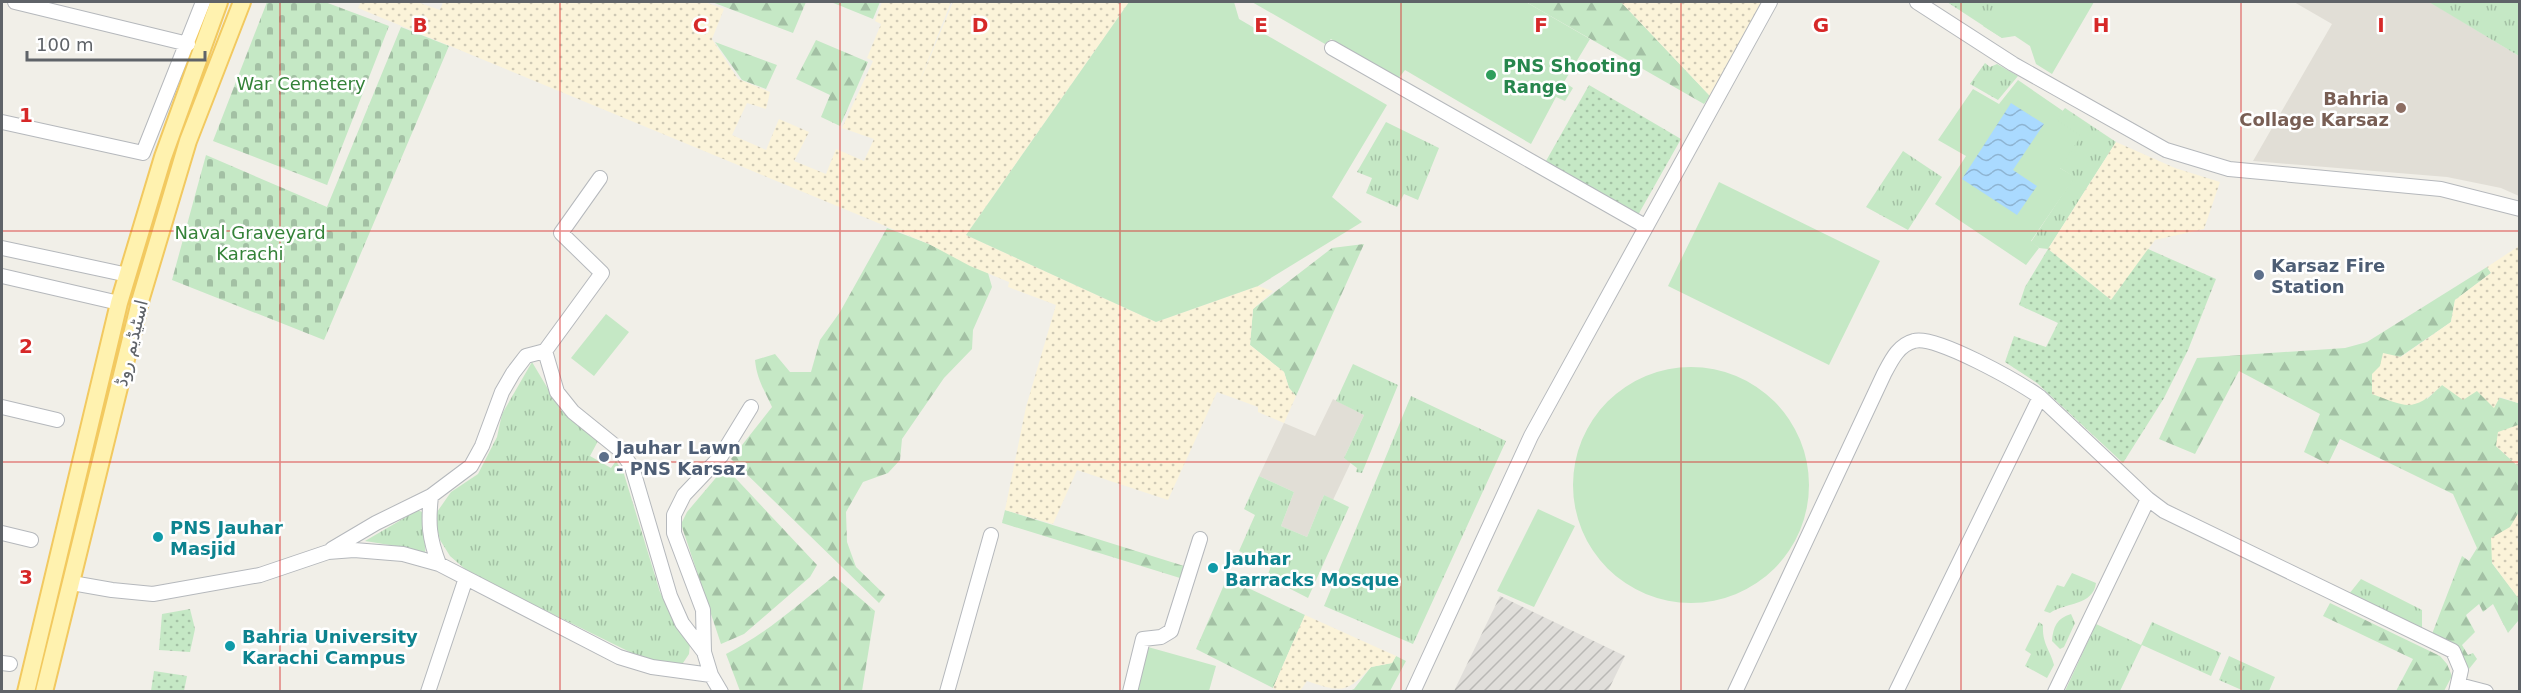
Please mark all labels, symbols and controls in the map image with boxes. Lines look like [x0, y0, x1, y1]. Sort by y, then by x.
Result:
text: B [412, 13, 428, 37]
text: C [693, 13, 707, 37]
text: D [972, 13, 988, 37]
text: E [1254, 13, 1268, 37]
text: F [1534, 13, 1548, 37]
text: G [1813, 13, 1829, 37]
text: H [2093, 13, 2109, 37]
text: I [2377, 13, 2385, 37]
scale bar [27, 24, 206, 62]
text: 100 m [36, 34, 94, 55]
place label: PNS Shooting Range [1503, 55, 1641, 97]
marker: PNS Shooting Range [1484, 68, 1498, 82]
park label: War Cemetery [236, 73, 366, 94]
place label: Bahria Collage Karsaz [2239, 88, 2389, 130]
marker: Bahria Collage Karsaz [2394, 101, 2408, 115]
text: 1 [19, 103, 33, 127]
park label: Naval Graveyard Karachi [174, 222, 326, 264]
place label: Karsaz Fire Station [2271, 255, 2385, 297]
marker: Karsaz Fire Station [2252, 268, 2266, 282]
street label: اسٹیڈیم روڈ [110, 298, 153, 389]
text: 2 [19, 334, 33, 358]
place label: Jauhar Lawn - PNS Karsaz [614, 437, 746, 479]
marker: Jauhar Lawn - PNS Karsaz [597, 450, 611, 464]
place label: PNS Jauhar Masjid [170, 517, 283, 559]
marker: PNS Jauhar Masjid [151, 530, 165, 544]
place label: Jauhar Barracks Mosque [1223, 548, 1399, 590]
marker: Jauhar Barracks Mosque [1206, 561, 1220, 575]
text: 3 [19, 565, 33, 589]
place label: Bahria University Karachi Campus [242, 626, 418, 668]
marker: Bahria University Karachi Campus [223, 639, 237, 653]

